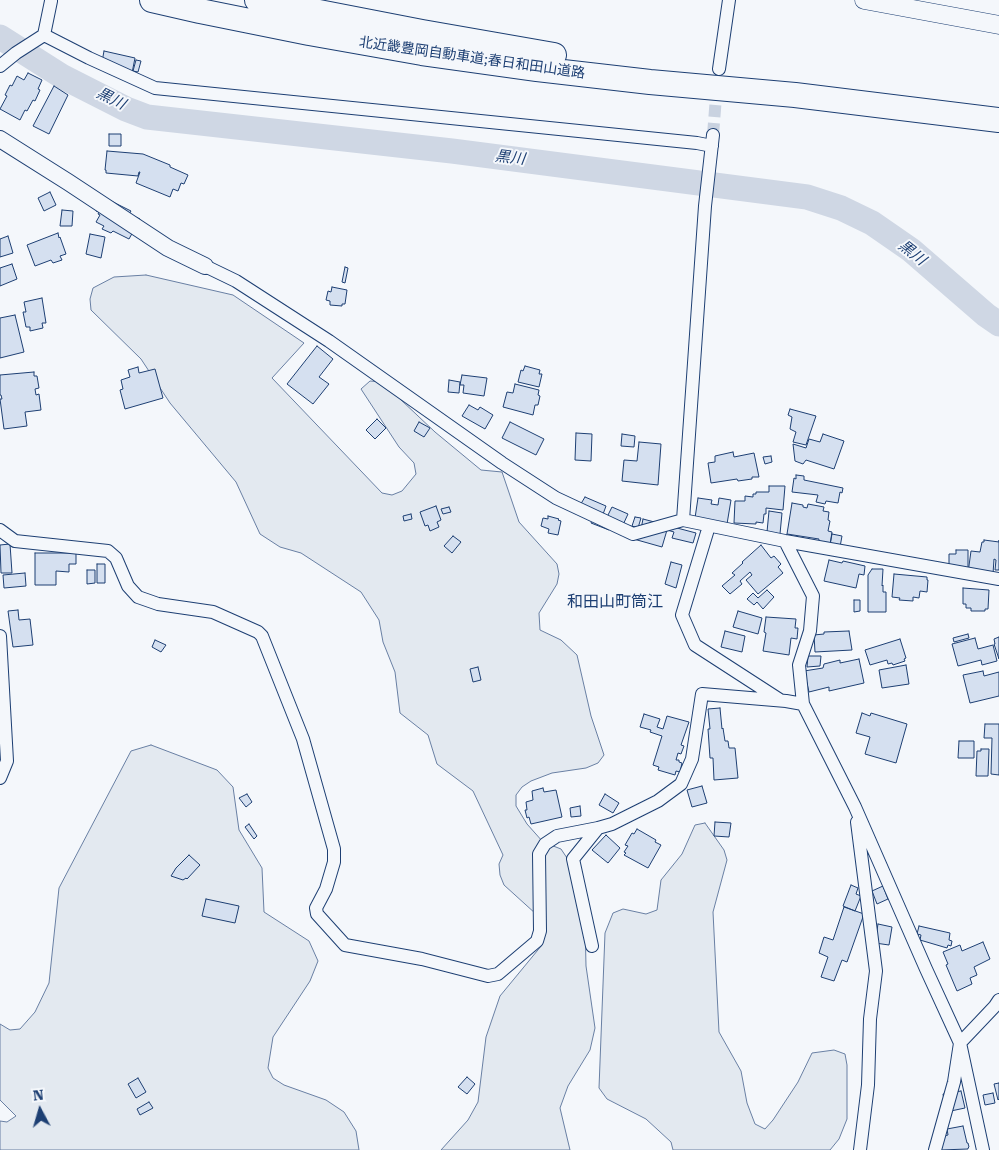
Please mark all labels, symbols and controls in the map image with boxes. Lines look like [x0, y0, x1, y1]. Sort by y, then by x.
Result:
street label: 北近畿豊岡自動車道;春日和田山道路 [358, 34, 586, 82]
water label: 黒川 [94, 84, 128, 114]
water label: 黒川 [494, 147, 526, 169]
water label: 黒川 [895, 237, 929, 269]
district label: 和田山町筒江 [567, 592, 663, 612]
north arrow [15, 1085, 65, 1135]
text: N [32, 1087, 45, 1104]

